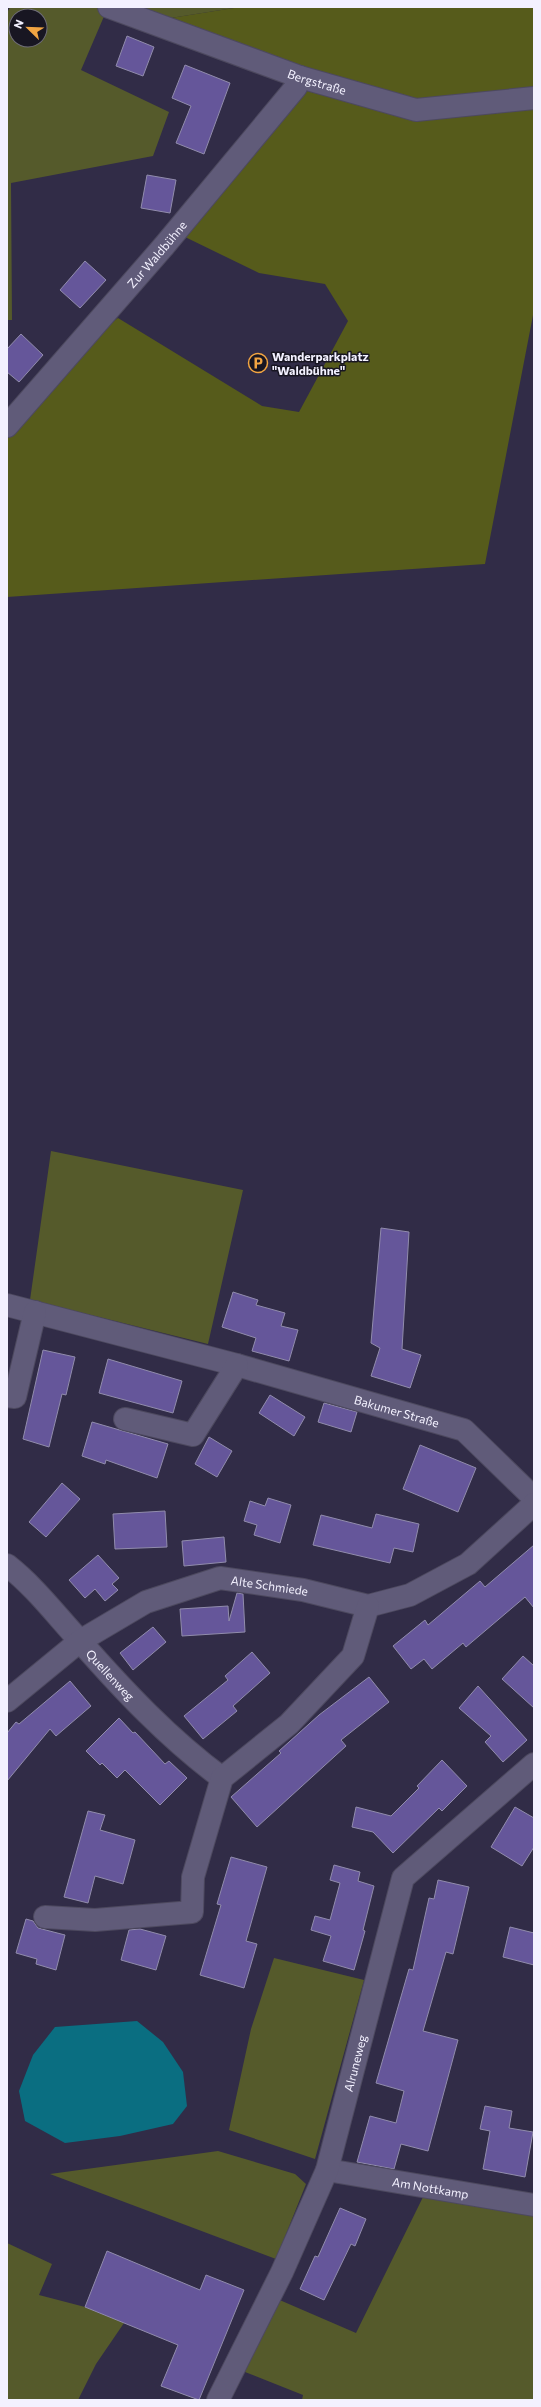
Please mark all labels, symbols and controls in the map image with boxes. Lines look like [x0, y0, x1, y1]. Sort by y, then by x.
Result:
north arrow [8, 8, 48, 48]
text: N [11, 18, 26, 30]
street label: Bergstraße [286, 66, 348, 97]
street label: Zur Waldbühne [124, 218, 189, 290]
place label: Wanderparkplatz "Waldbühne" [272, 349, 369, 377]
parking icon: Wanderparkplatz "Waldbühne" [247, 352, 269, 374]
street label: Bakumer Straße [353, 1392, 441, 1430]
street label: Alte Schmiede [230, 1573, 310, 1598]
street label: Quellenweg [84, 1646, 138, 1703]
street label: Alruneweg [341, 2033, 369, 2093]
street label: Am Nottkamp [391, 2174, 470, 2201]

